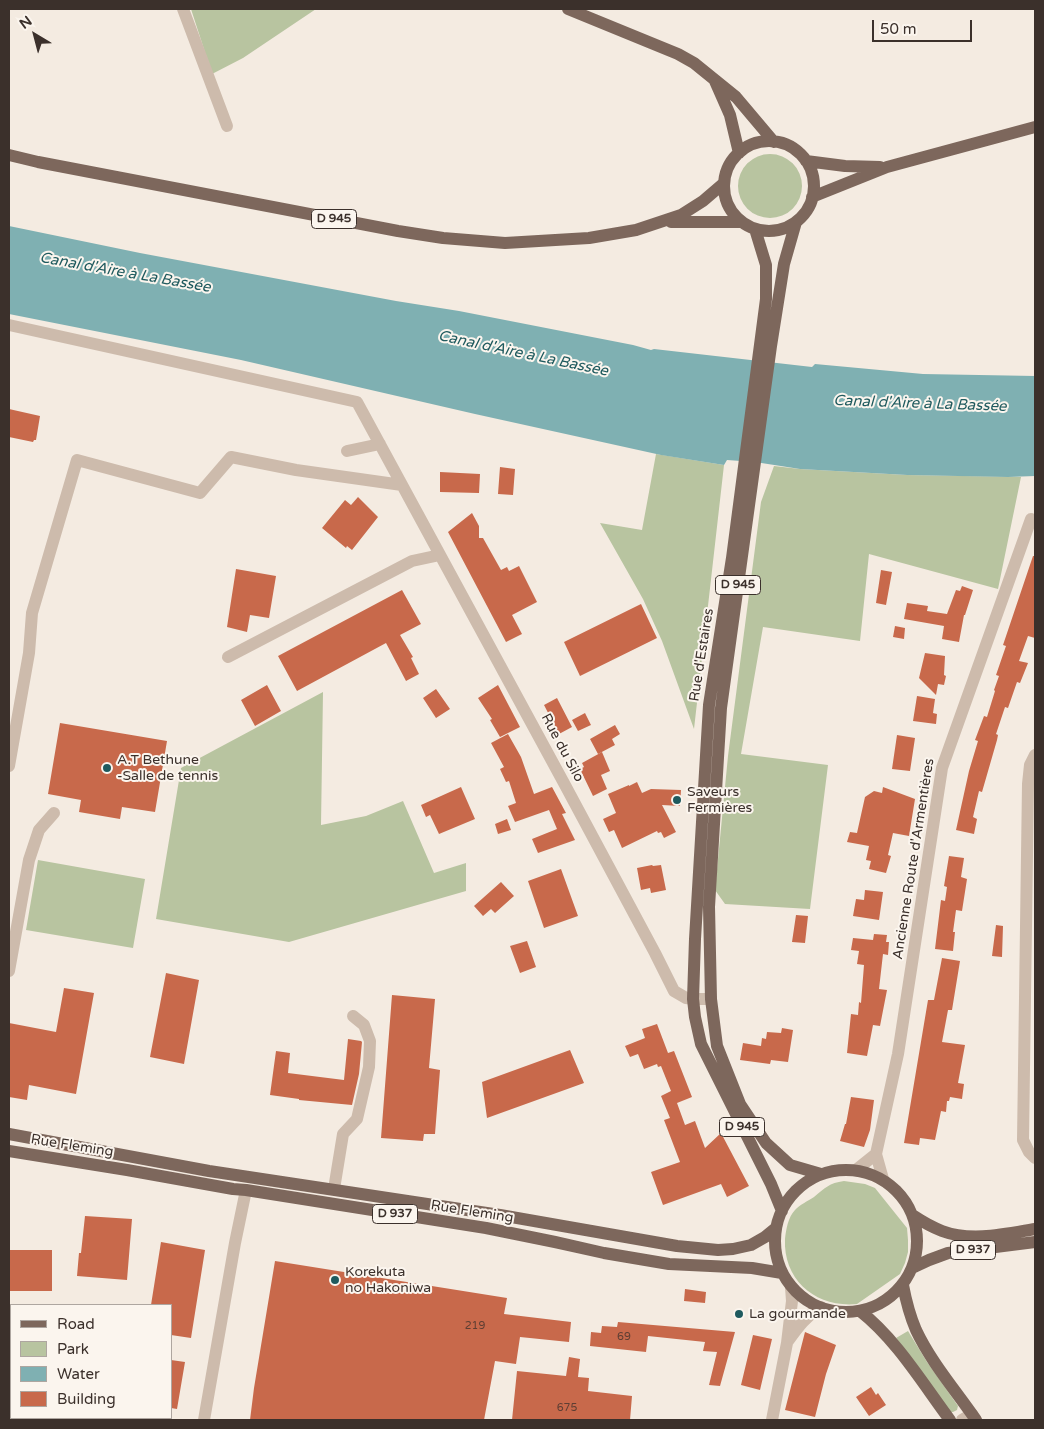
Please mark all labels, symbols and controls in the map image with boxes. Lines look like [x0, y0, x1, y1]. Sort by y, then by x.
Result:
north arrow [10, 10, 60, 60]
scale bar [874, 10, 974, 42]
text: N [16, 12, 35, 33]
text: 50 m [880, 20, 917, 38]
road number: D 945 [312, 210, 356, 228]
water label: Canal d'Aire à La Bassée [38, 249, 212, 297]
water label: Canal d'Aire à La Bassée [436, 327, 610, 381]
water label: Canal d'Aire à La Bassée [833, 392, 1007, 416]
road number: D 945 [716, 576, 760, 594]
street label: Rue d'Estaires [686, 607, 718, 703]
street label: Rue du Silo [537, 711, 587, 785]
place label: A.T Bethune -Salle de tennis [117, 752, 218, 784]
street label: Ancienne Route d'Armentières [890, 757, 938, 961]
marker: A.T Bethune -Salle de tennis [101, 762, 113, 774]
place label: Saveurs Fermières [687, 784, 752, 816]
marker: Saveurs Fermières [671, 794, 683, 806]
road number: D 945 [720, 1118, 764, 1136]
street label: Rue Fleming [29, 1131, 115, 1161]
street label: Rue Fleming [429, 1197, 515, 1227]
road number: D 937 [372, 1204, 418, 1224]
road number: D 937 [950, 1240, 996, 1260]
place label: Korekuta no Hakoniwa [345, 1264, 431, 1296]
marker: Korekuta no Hakoniwa [329, 1274, 341, 1286]
legend [10, 1304, 172, 1419]
place label: La gourmande [749, 1306, 846, 1322]
marker: La gourmande [733, 1308, 745, 1320]
text: Road [57, 1315, 95, 1333]
house number: 219 [465, 1319, 485, 1333]
house number: 69 [617, 1330, 631, 1344]
text: Park [57, 1340, 89, 1358]
text: Water [57, 1365, 100, 1383]
text: Building [57, 1390, 116, 1408]
house number: 675 [557, 1401, 577, 1415]

